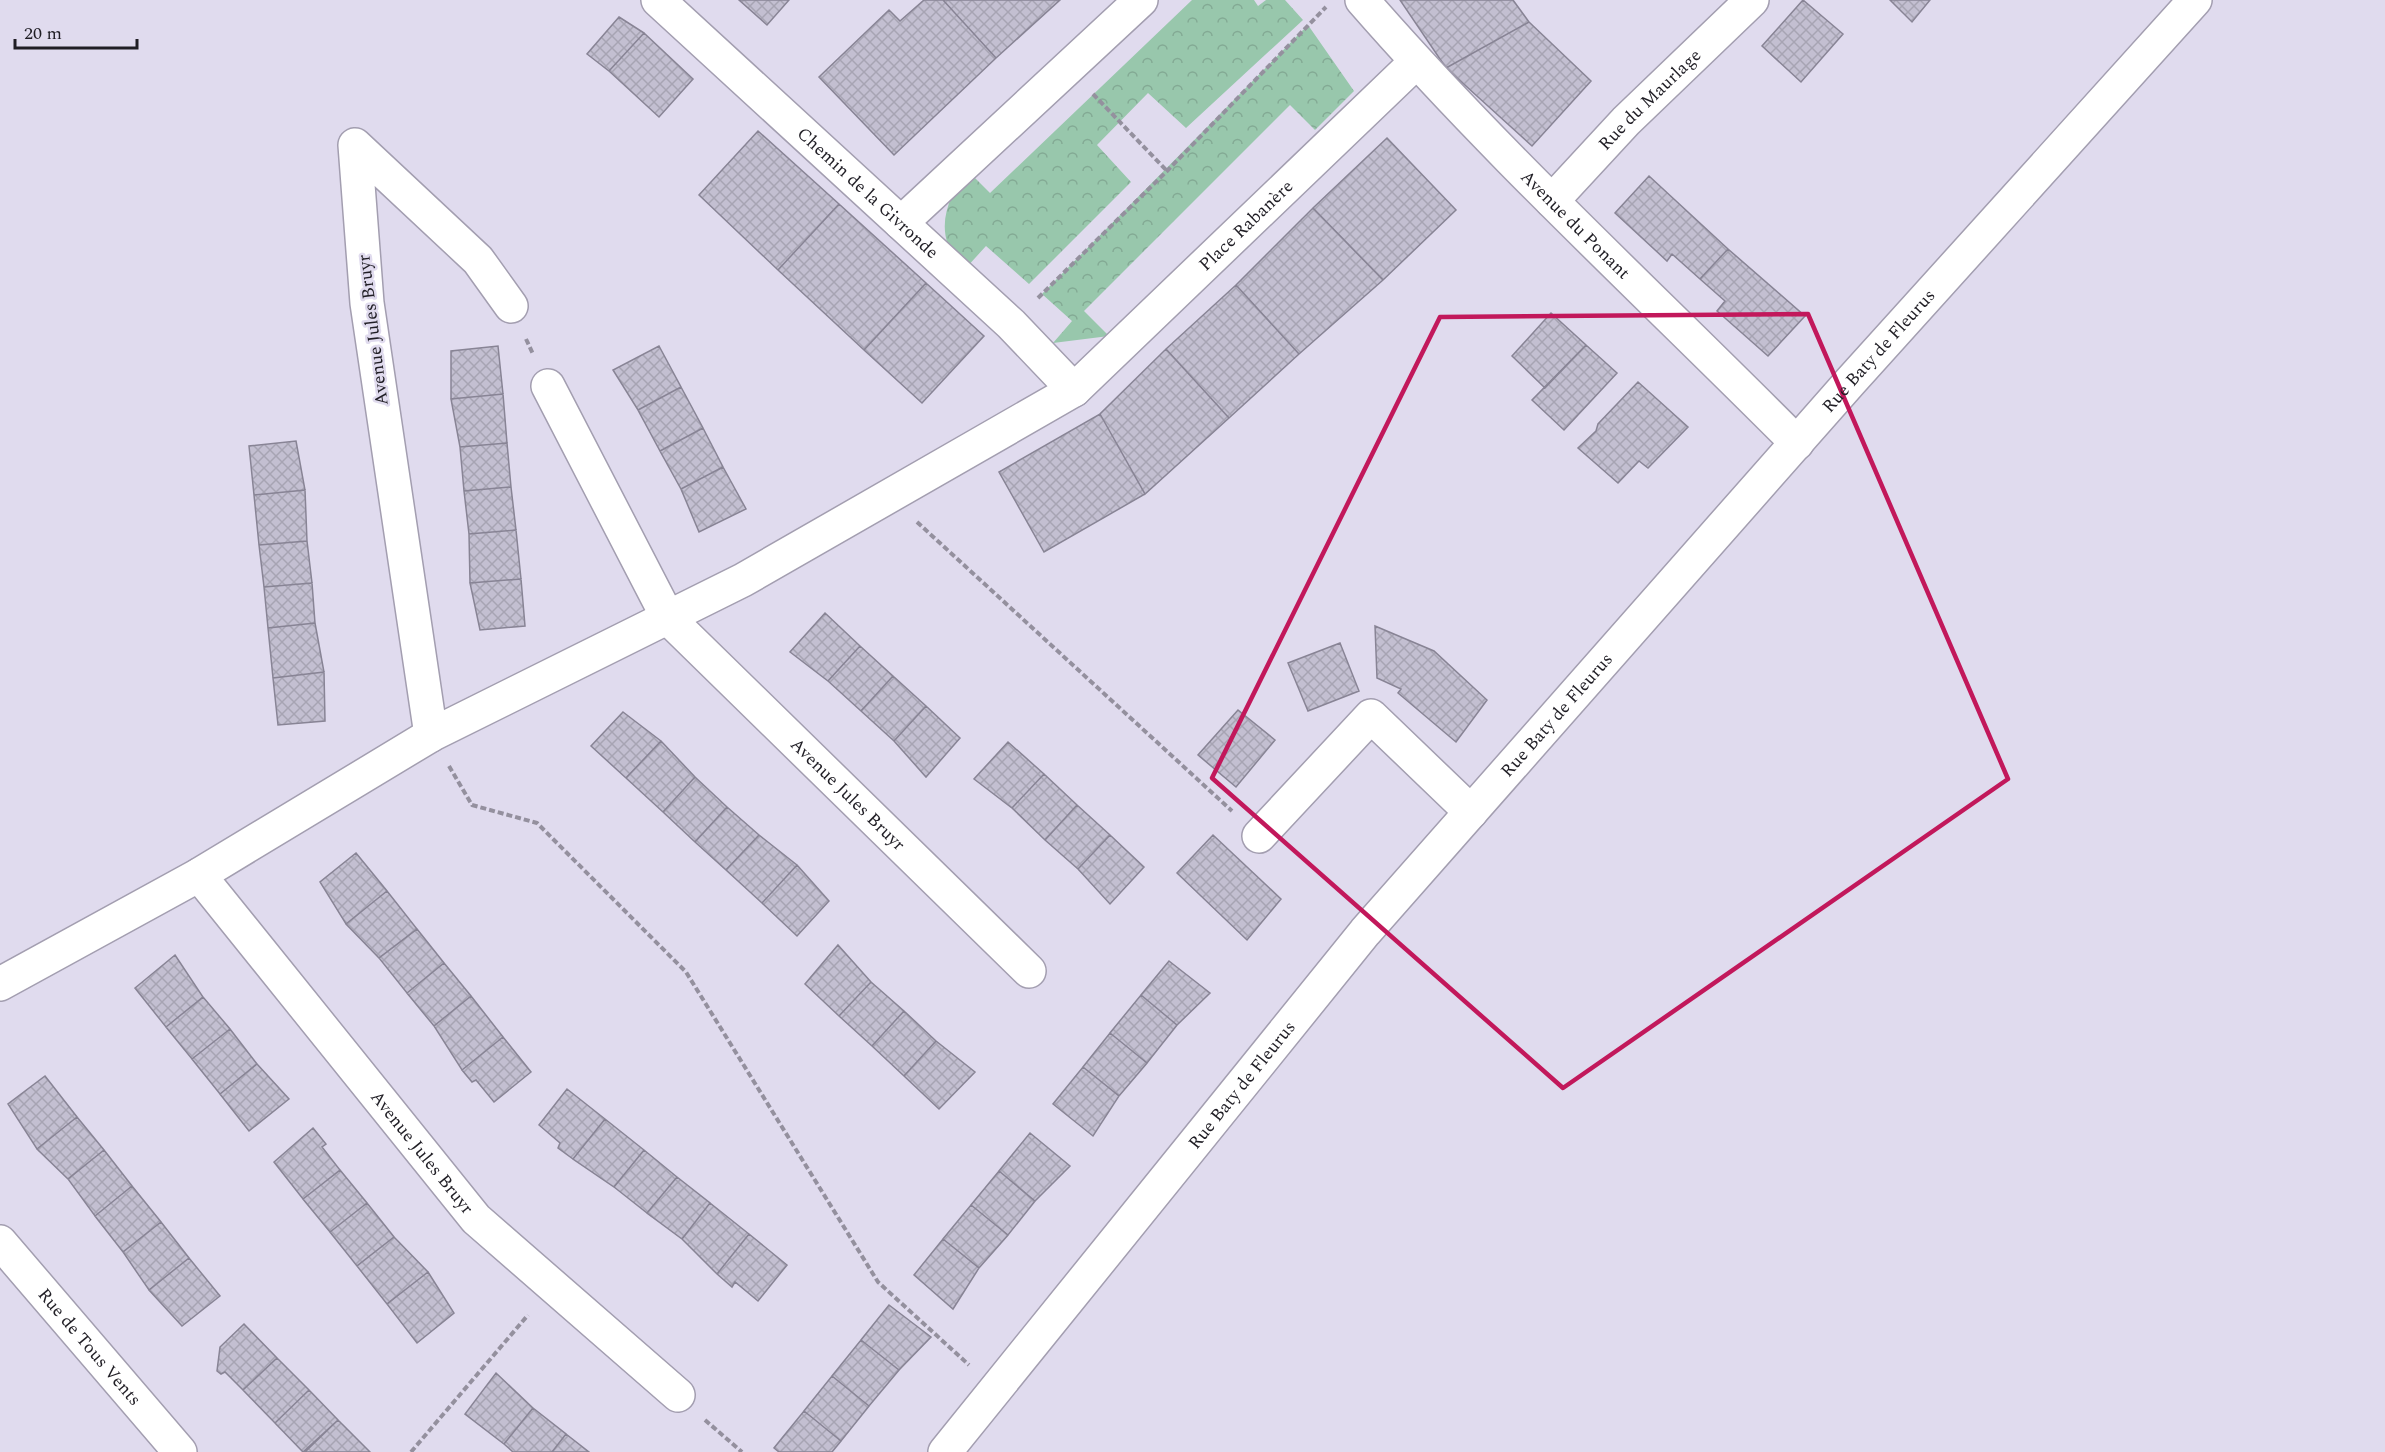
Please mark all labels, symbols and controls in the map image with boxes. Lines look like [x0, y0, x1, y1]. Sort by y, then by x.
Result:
scale bar [15, 12, 136, 50]
text: 20 m [24, 20, 62, 47]
street label: Rue du Maurlage [1592, 42, 1707, 156]
street label: Chemin de la Givronde [791, 120, 945, 265]
street label: Avenue du Ponant [1514, 164, 1637, 285]
street label: Place Rabanère [1192, 173, 1299, 277]
street label: Avenue Jules Bruyr [350, 253, 396, 407]
street label: Rue Baty de Fleurus [1815, 283, 1941, 419]
street label: Rue Baty de Fleurus [1494, 646, 1619, 783]
street label: Avenue Jules Bruyr [784, 731, 912, 857]
street label: Rue Baty de Fleurus [1181, 1015, 1302, 1155]
street label: Avenue Jules Bruyr [364, 1085, 480, 1220]
street label: Rue de Tous Vents [32, 1282, 148, 1412]

